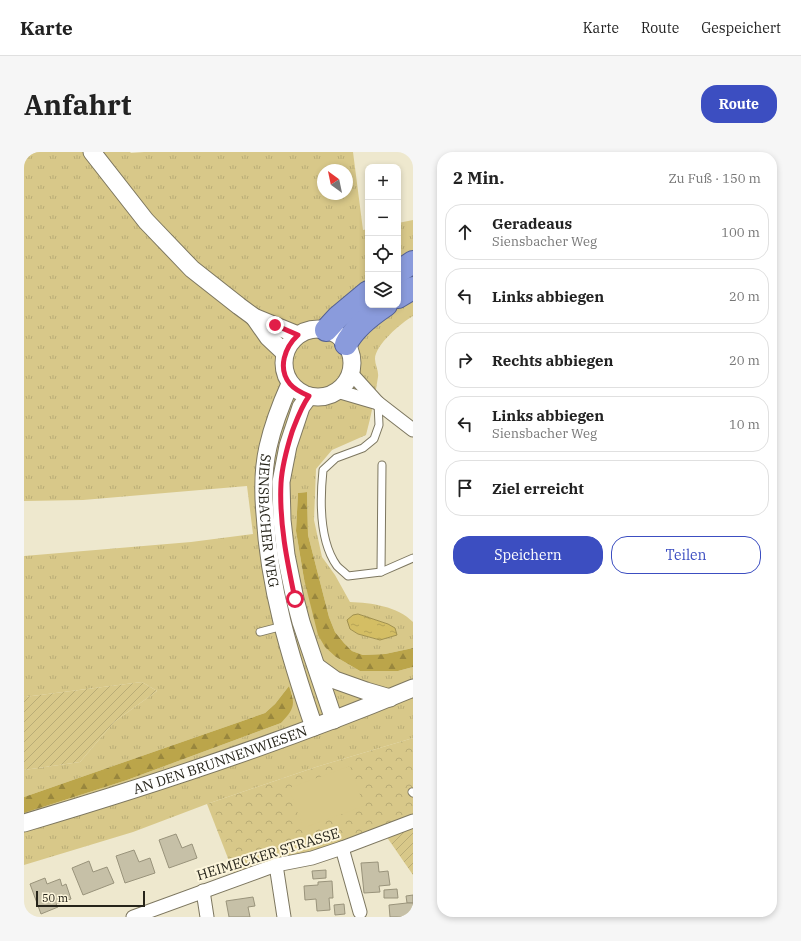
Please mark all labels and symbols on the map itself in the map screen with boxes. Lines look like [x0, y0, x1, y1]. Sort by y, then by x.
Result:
north arrow [317, 164, 353, 200]
route end [266, 316, 284, 334]
street label: SIENSBACHER WEG [255, 453, 283, 589]
route start [286, 590, 304, 608]
street label: AN DEN BRUNNENWIESEN [131, 722, 310, 798]
street label: HEIMECKER STRASSE [194, 824, 342, 884]
scale bar [36, 889, 145, 908]

